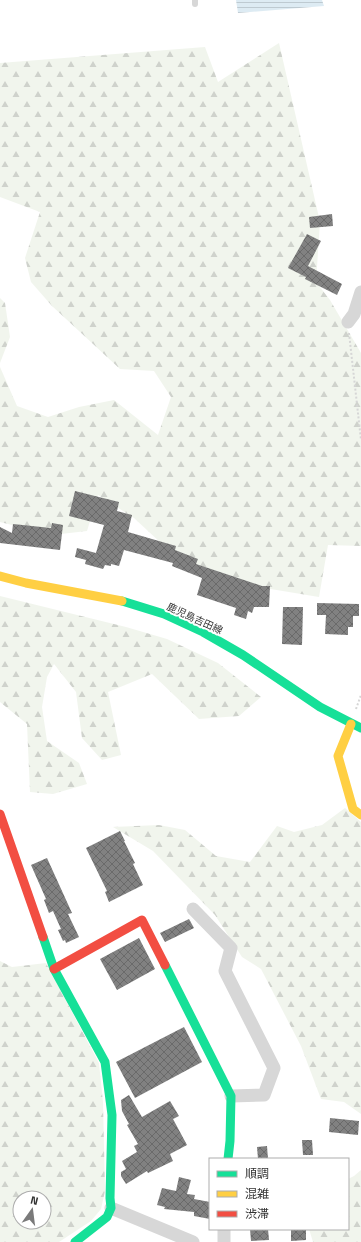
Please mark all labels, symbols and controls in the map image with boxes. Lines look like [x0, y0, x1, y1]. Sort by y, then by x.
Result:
street label: 鹿児島吉田線 [164, 599, 225, 638]
legend [209, 1158, 349, 1230]
text: 順調 [245, 1164, 269, 1183]
text: 混雑 [245, 1184, 269, 1203]
north arrow [12, 1190, 52, 1230]
text: N [29, 1192, 40, 1209]
text: 渋滞 [245, 1204, 269, 1223]

